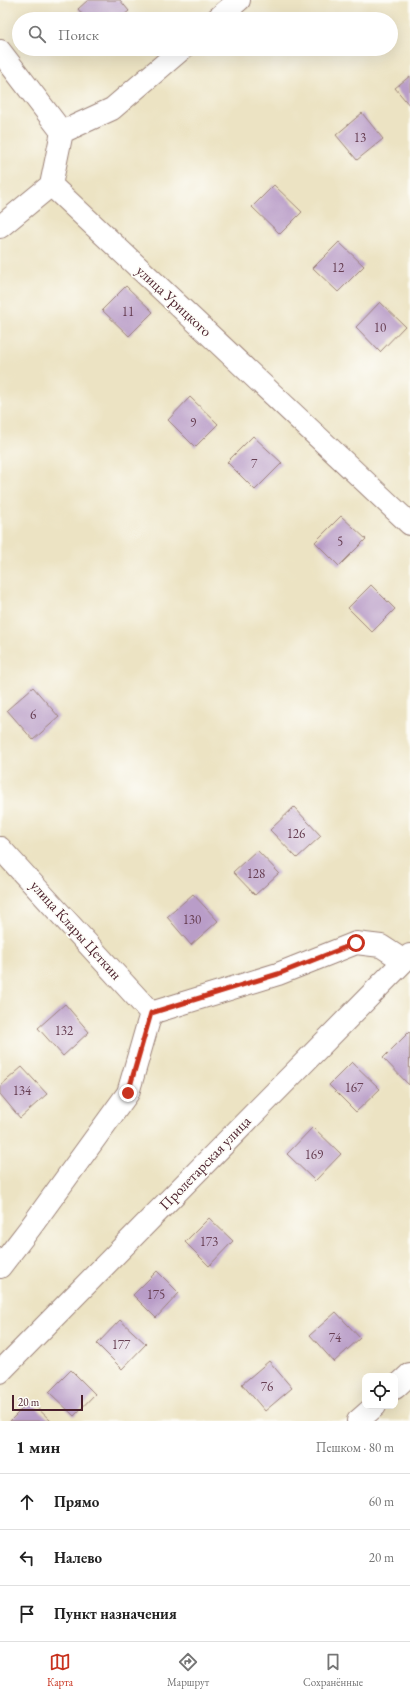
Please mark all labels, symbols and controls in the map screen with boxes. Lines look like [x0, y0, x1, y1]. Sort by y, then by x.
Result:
search box [12, 12, 398, 56]
icon: search [26, 23, 48, 45]
text: Поиск [58, 25, 99, 44]
house number: 13 [354, 129, 366, 146]
house number: 12 [332, 259, 345, 276]
street label: улица Урицкого [133, 261, 216, 341]
house number: 11 [122, 303, 134, 320]
house number: 10 [374, 319, 386, 336]
house number: 9 [190, 414, 197, 431]
house number: 7 [251, 455, 258, 472]
house number: 5 [337, 533, 343, 550]
house number: 6 [30, 706, 36, 723]
house number: 126 [287, 825, 305, 842]
house number: 128 [247, 865, 265, 882]
street label: улица Клары Цеткин [27, 876, 126, 984]
house number: 130 [183, 911, 201, 928]
route start [347, 934, 365, 952]
house number: 132 [55, 1022, 74, 1039]
house number: 167 [345, 1079, 364, 1096]
house number: 134 [13, 1082, 32, 1099]
route end [119, 1084, 137, 1102]
street label: Пролетарская улица [155, 1112, 254, 1214]
house number: 169 [305, 1146, 324, 1163]
house number: 173 [200, 1233, 218, 1250]
house number: 175 [147, 1286, 165, 1303]
house number: 74 [329, 1329, 342, 1346]
house number: 177 [112, 1336, 131, 1353]
map controls [362, 1373, 398, 1409]
button: locate [362, 1373, 398, 1409]
house number: 76 [261, 1378, 273, 1395]
scale bar [12, 1393, 83, 1412]
text: 20 m [18, 1395, 39, 1409]
text: 1 мин [16, 1436, 60, 1458]
text: Пешком · 80 m [316, 1439, 394, 1456]
icon: ahead [16, 1491, 38, 1513]
text: Прямо [54, 1492, 99, 1511]
text: 60 m [369, 1493, 394, 1510]
icon: left [16, 1547, 38, 1569]
text: Налево [54, 1548, 102, 1567]
text: 20 m [369, 1549, 394, 1566]
icon: arrive [16, 1603, 38, 1625]
text: Пункт назначения [54, 1604, 177, 1623]
tab: Карта [47, 1651, 73, 1689]
tab: Маршрут [167, 1651, 209, 1689]
tab: Сохранённые [303, 1651, 363, 1689]

